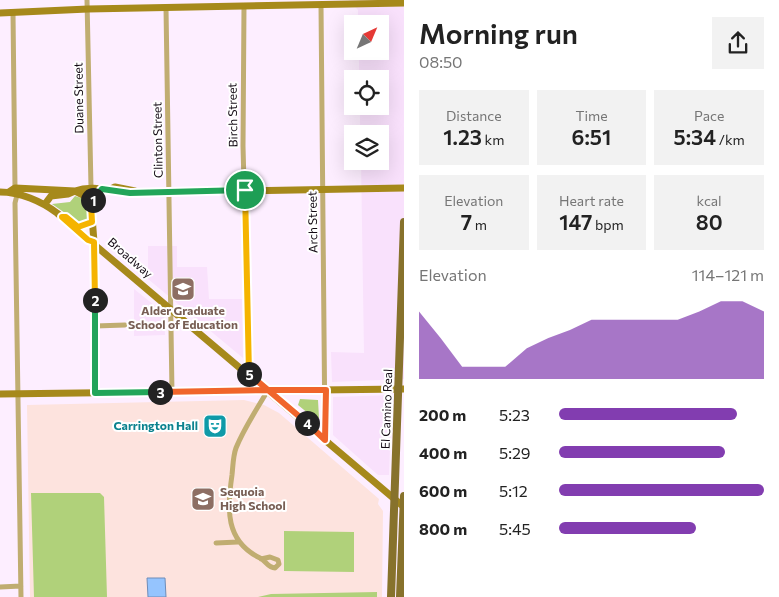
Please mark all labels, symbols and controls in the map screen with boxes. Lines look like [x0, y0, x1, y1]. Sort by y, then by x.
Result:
north arrow [344, 15, 389, 60]
map controls [344, 15, 389, 170]
text: Morning run [419, 16, 578, 50]
button: share [712, 17, 764, 69]
text: 08:50 [419, 52, 463, 71]
street label: Duane Street [70, 62, 86, 134]
button: locate [344, 70, 389, 115]
street label: Birch Street [224, 83, 240, 147]
street label: Clinton Street [149, 102, 165, 178]
text: Distance [446, 107, 502, 124]
text: Time [575, 107, 608, 124]
text: Pace [694, 107, 724, 124]
text: 1.23 [443, 124, 482, 149]
text: 6:51 [572, 124, 611, 149]
text: 5:34 [674, 124, 716, 149]
button: layers [344, 125, 389, 170]
text: km [482, 131, 504, 148]
text: /km [716, 131, 745, 148]
pin [224, 169, 266, 211]
icon: arrive [231, 176, 259, 204]
pin: 1 [80, 188, 106, 212]
street label: Arch Street [304, 191, 320, 253]
text: 1 [90, 192, 97, 209]
text: Elevation [444, 192, 503, 209]
text: Heart rate [559, 192, 624, 209]
text: kcal [697, 192, 722, 209]
text: 7 [461, 209, 472, 234]
text: 147 [559, 209, 592, 234]
text: 80 [696, 209, 723, 234]
text: m [472, 216, 487, 233]
text: bpm [592, 216, 624, 233]
street label: Broadway [105, 234, 156, 280]
text: Elevation [419, 265, 487, 284]
text: 114–121 m [692, 265, 764, 284]
school or university icon: Alder Graduate School of Education [170, 276, 196, 302]
pin: 2 [82, 288, 108, 312]
text: 2 [92, 292, 99, 309]
place label: Alder Graduate School of Education [128, 303, 238, 331]
pin: 5 [236, 362, 262, 386]
text: 5 [245, 366, 254, 383]
street label: El Camino Real [378, 369, 394, 449]
pin: 3 [148, 380, 172, 404]
text: 3 [156, 384, 165, 401]
text: 200 m [419, 405, 466, 424]
text: 5:23 [499, 405, 530, 424]
pin: 4 [294, 410, 320, 436]
theatre icon: Carrington Hall [202, 413, 228, 439]
text: 4 [303, 415, 312, 432]
place label: Carrington Hall [113, 418, 198, 432]
text: 400 m [419, 443, 467, 462]
text: 5:29 [499, 443, 531, 462]
text: 600 m [419, 481, 467, 500]
text: 5:12 [499, 481, 528, 500]
place label: Sequoia High School [220, 484, 286, 512]
school or university icon: Sequoia High School [190, 486, 216, 512]
text: 800 m [419, 519, 467, 538]
text: 5:45 [499, 519, 531, 538]

